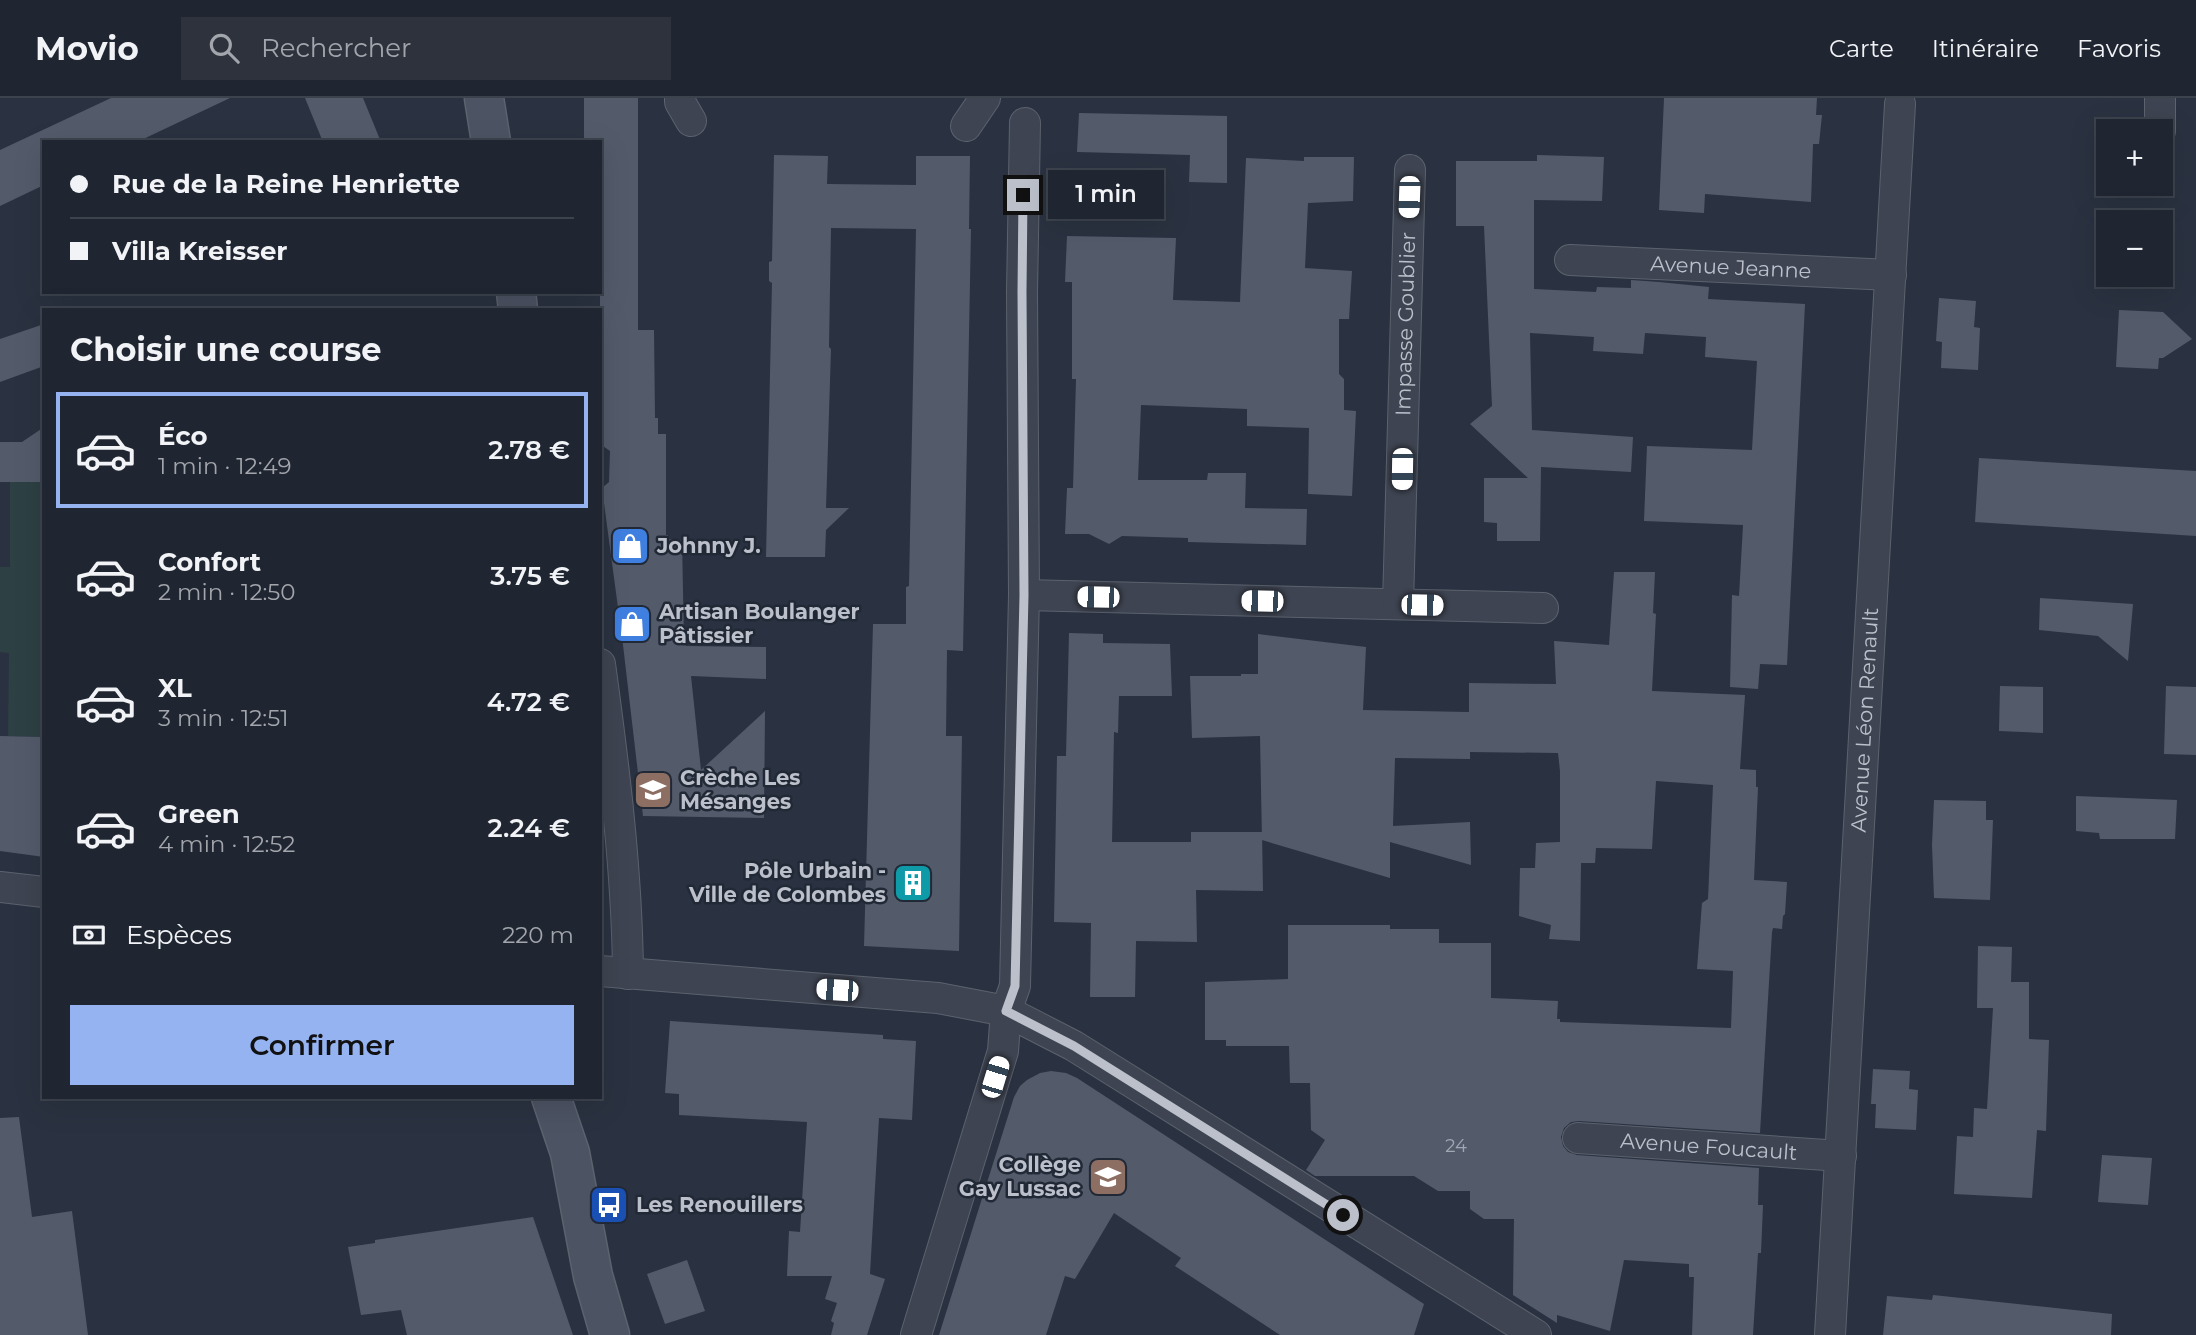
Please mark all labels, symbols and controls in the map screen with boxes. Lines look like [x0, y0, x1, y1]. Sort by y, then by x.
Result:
search box [181, 17, 671, 80]
text: Movio [35, 28, 139, 68]
icon: search [205, 29, 243, 67]
text: Rechercher [261, 32, 411, 64]
text: Carte [1829, 34, 1894, 63]
text: Itinéraire [1932, 34, 2039, 63]
text: Favoris [2077, 34, 2161, 63]
map controls [2096, 119, 2173, 287]
button: + [2096, 119, 2173, 196]
text: Rue de la Reine Henriette [112, 168, 460, 200]
callout: 1 min [1048, 170, 1163, 220]
car [1398, 176, 1421, 218]
route end [1007, 179, 1039, 211]
text: 1 min [1075, 180, 1137, 208]
button: − [2096, 210, 2173, 287]
street label: Impasse Goublier [1390, 232, 1420, 416]
text: Villa Kreisser [112, 235, 288, 267]
street label: Avenue Jeanne [1650, 251, 1812, 283]
text: Choisir une course [70, 330, 382, 369]
icon: car [74, 419, 137, 482]
text: Éco [158, 420, 208, 452]
text: 2.78 € [488, 434, 570, 466]
car [1392, 448, 1413, 490]
text: 1 min · 12:49 [158, 452, 292, 480]
shop icon: Johnny J. [609, 525, 651, 567]
place label: Johnny J. [656, 533, 761, 558]
icon: car [74, 545, 137, 608]
text: Confort [158, 546, 261, 578]
text: 3.75 € [490, 560, 570, 592]
text: 2 min · 12:50 [158, 578, 296, 606]
car [1077, 586, 1120, 608]
car [1241, 590, 1284, 612]
car [1401, 594, 1444, 616]
place label: Artisan Boulanger Pâtissier [658, 599, 860, 648]
shop icon: Artisan Boulanger Pâtissier [611, 603, 653, 645]
street label: Avenue Léon Renault [1846, 607, 1883, 833]
icon: car [74, 671, 137, 734]
text: XL [158, 672, 192, 704]
text: 4.72 € [487, 686, 570, 718]
text: 3 min · 12:51 [158, 704, 289, 732]
place label: Crèche Les Mésanges [680, 765, 800, 814]
school or university icon: Crèche Les Mésanges [632, 769, 674, 811]
icon: car [74, 797, 137, 860]
text: Green [158, 798, 240, 830]
text: 2.24 € [488, 812, 570, 844]
text: 4 min · 12:52 [158, 830, 295, 858]
place label: Pôle Urbain - Ville de Colombes [688, 858, 886, 907]
building icon: Pôle Urbain - Ville de Colombes [892, 862, 934, 904]
icon: cash [70, 916, 108, 954]
text: Espèces [126, 919, 232, 951]
text: 220 m [502, 921, 574, 949]
car [816, 978, 859, 1002]
button: Confirmer [70, 1005, 574, 1085]
car [979, 1054, 1012, 1100]
street label: Avenue Foucault [1619, 1128, 1798, 1165]
house number: 24 [1445, 1135, 1467, 1157]
place label: Collège Gay Lussac [959, 1152, 1082, 1201]
school or university icon: Collège Gay Lussac [1087, 1156, 1129, 1198]
bus stop icon: Les Renouillers [588, 1184, 630, 1226]
place label: Les Renouillers [636, 1192, 803, 1217]
route start [1327, 1199, 1359, 1231]

